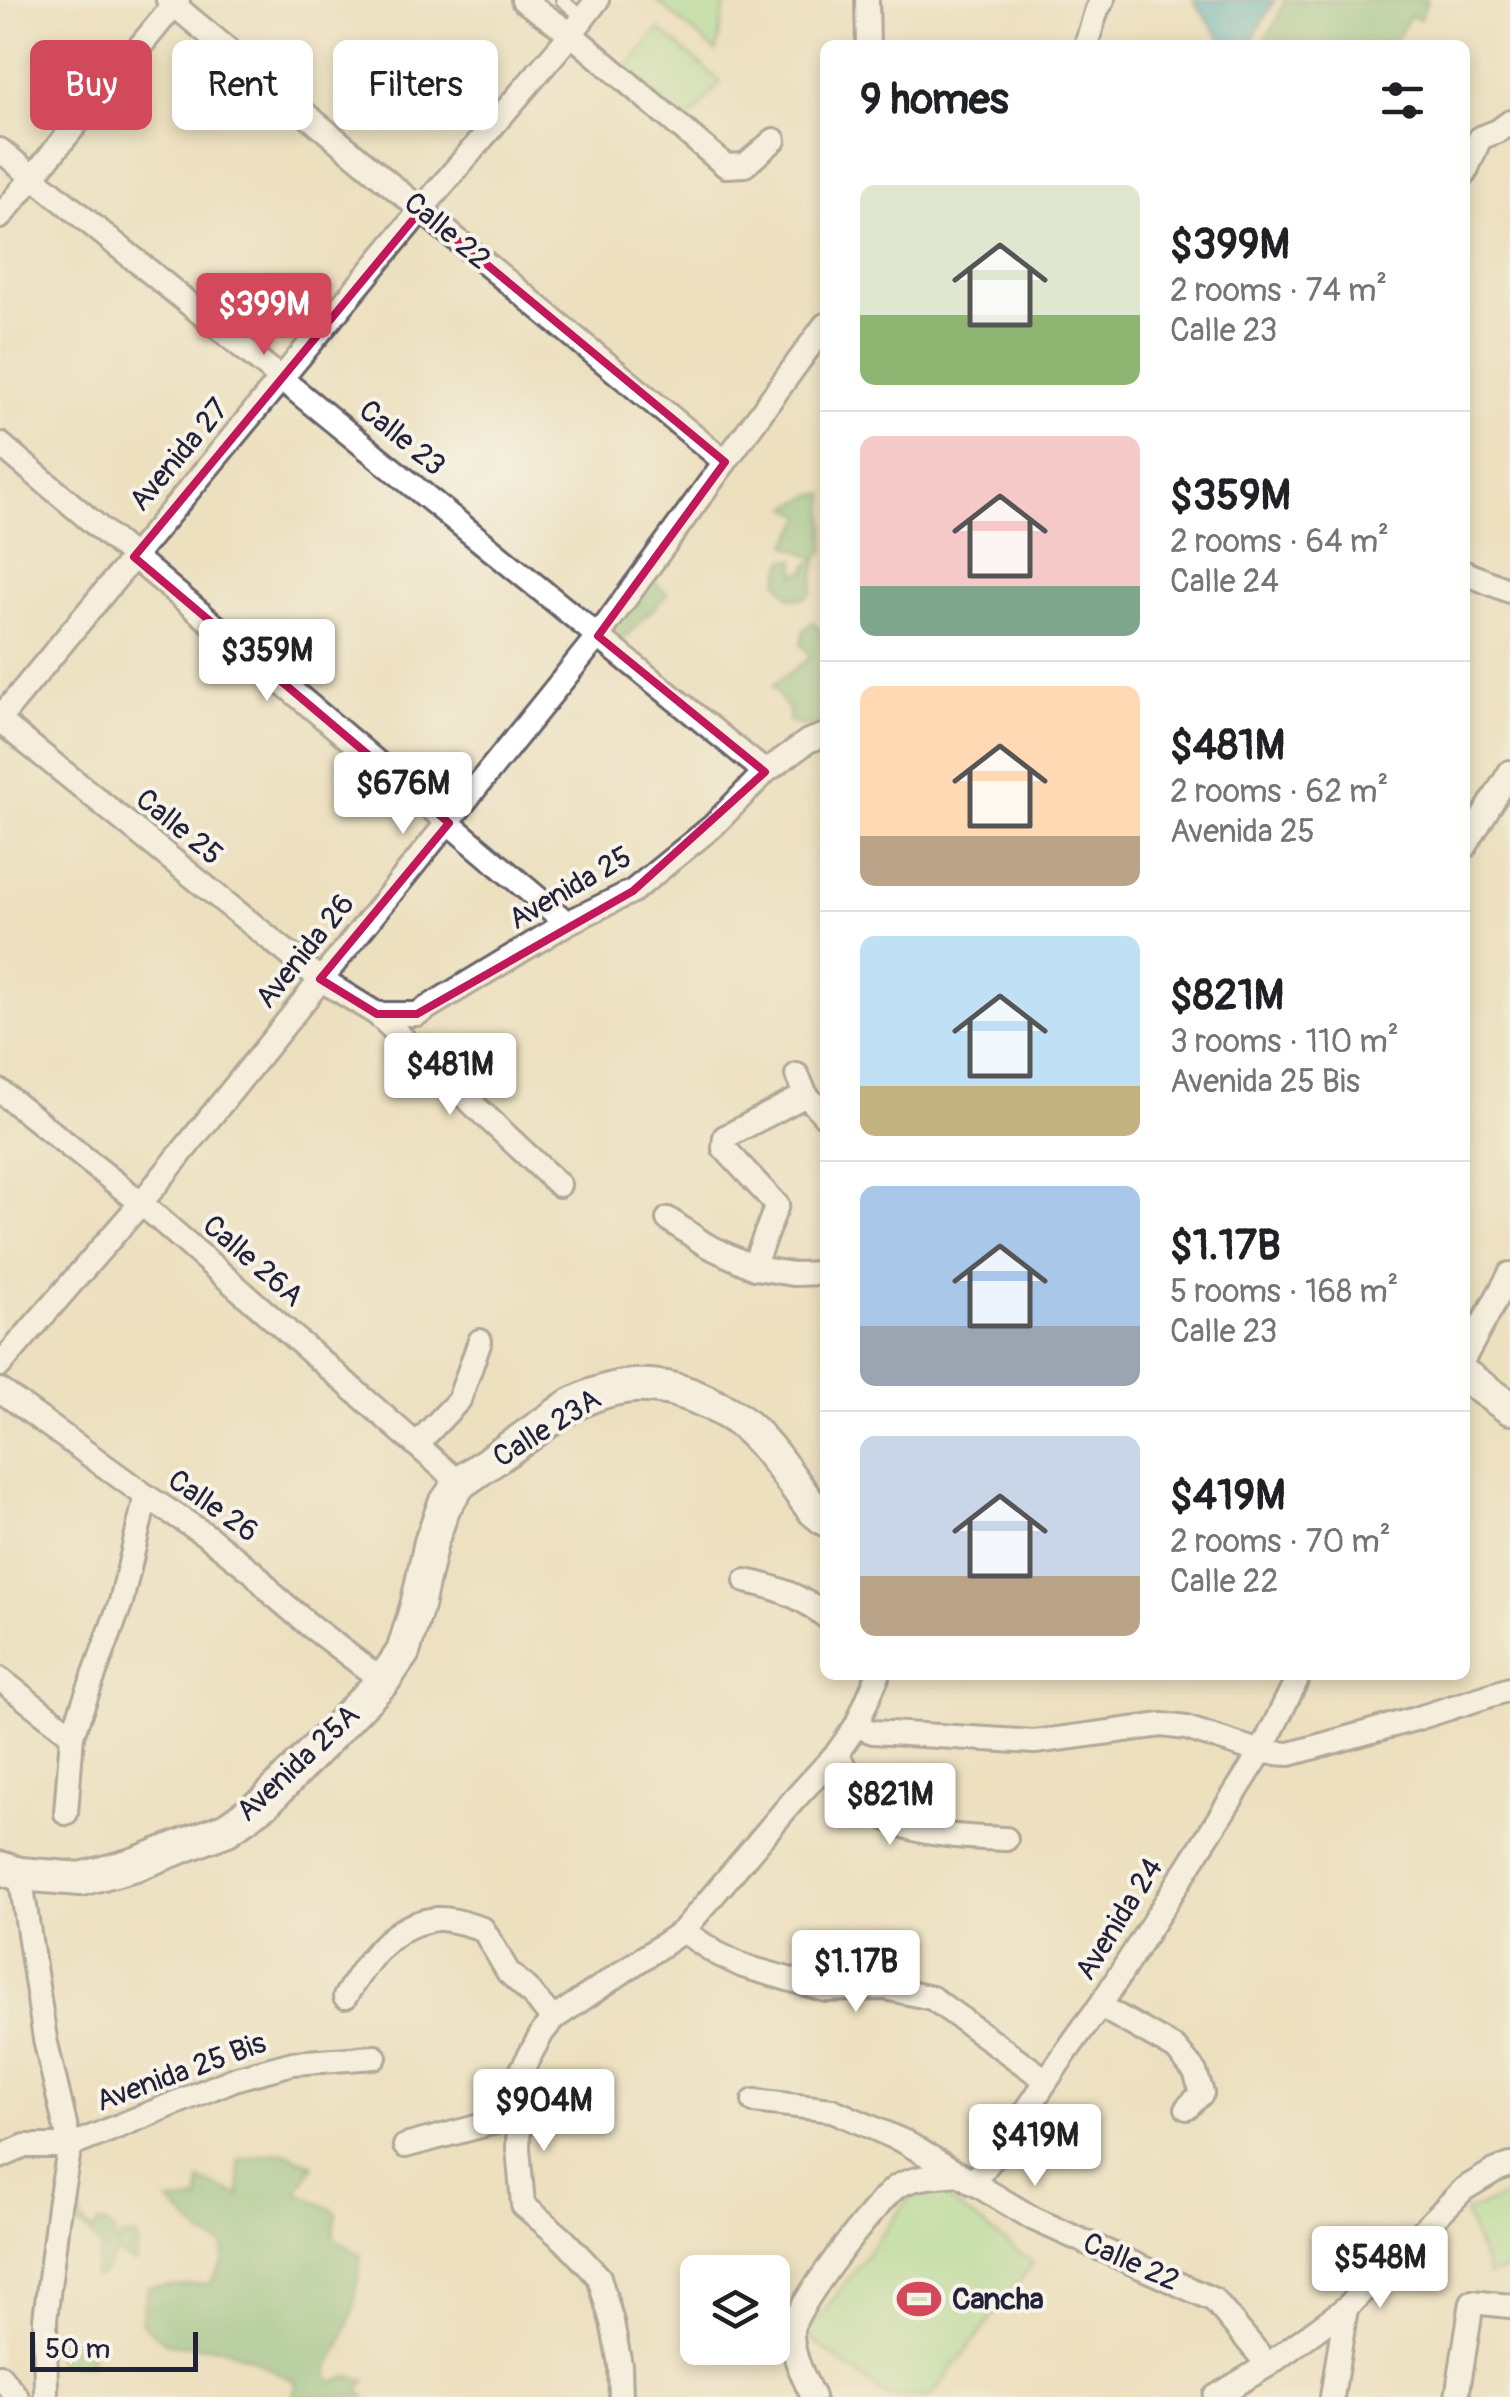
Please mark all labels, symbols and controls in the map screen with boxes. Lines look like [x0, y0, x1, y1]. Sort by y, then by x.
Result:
chip: Buy [30, 40, 152, 130]
chip: Rent [172, 40, 313, 130]
chip: Filters [333, 40, 498, 130]
icon: filters [1375, 73, 1430, 128]
text: 9 homes [860, 74, 1009, 126]
street label: Calle 22 [396, 184, 498, 278]
text: $399M [1170, 219, 1290, 271]
icon: home [940, 225, 1060, 345]
text: 2 rooms · 74 m² [1170, 271, 1387, 311]
pin: $399M [194, 273, 334, 358]
text: $399M [218, 285, 310, 325]
text: Calle 23 [1170, 311, 1277, 351]
street label: Avenida 27 [121, 391, 237, 519]
street label: Calle 23 [351, 392, 453, 484]
text: $359M [1170, 470, 1291, 522]
icon: home [940, 476, 1060, 596]
text: 2 rooms · 64 m² [1170, 522, 1389, 562]
text: Calle 24 [1170, 562, 1279, 602]
pin: $359M [197, 619, 337, 704]
text: $359M [221, 631, 313, 671]
text: $481M [1170, 720, 1285, 772]
icon: home [940, 726, 1060, 846]
pin: $676M [333, 752, 473, 837]
text: $676M [356, 764, 450, 804]
text: 2 rooms · 62 m² [1170, 772, 1388, 812]
street label: Calle 25 [128, 781, 230, 873]
text: Avenida 25 [1170, 812, 1315, 852]
street label: Avenida 25 [502, 838, 638, 938]
street label: Avenida 26 [247, 886, 363, 1016]
text: $821M [1170, 970, 1284, 1022]
icon: home [940, 976, 1060, 1096]
text: 3 rooms · 110 m² [1170, 1022, 1399, 1062]
pin: $481M [380, 1033, 520, 1118]
text: $481M [406, 1045, 494, 1085]
text: Avenida 25 Bis [1170, 1062, 1360, 1102]
street label: Calle 26A [195, 1207, 311, 1315]
text: $1.17B [1170, 1220, 1281, 1272]
icon: home [940, 1226, 1060, 1346]
text: 5 rooms · 168 m² [1170, 1272, 1399, 1312]
text: Calle 23 [1170, 1312, 1277, 1352]
street label: Calle 23A [486, 1380, 608, 1476]
street label: Calle 26 [160, 1462, 266, 1550]
text: $419M [1170, 1470, 1285, 1522]
icon: home [940, 1476, 1060, 1596]
text: 2 rooms · 70 m² [1170, 1522, 1391, 1562]
text: Calle 22 [1170, 1562, 1278, 1602]
street label: Avenida 25A [229, 1696, 367, 1830]
pin: $821M [820, 1763, 960, 1848]
text: $821M [847, 1775, 933, 1815]
street label: Avenida 24 [1067, 1851, 1171, 1987]
pin: $1.17B [775, 1930, 937, 2015]
text: $1.17B [814, 1942, 898, 1982]
street label: Avenida 25 Bis [91, 2024, 271, 2120]
pin: $904M [474, 2069, 614, 2154]
text: $904M [495, 2081, 593, 2121]
pin: $419M [965, 2104, 1105, 2189]
text: $419M [991, 2116, 1079, 2156]
street label: Calle 22 [1077, 2224, 1185, 2300]
pin: $548M [1310, 2226, 1450, 2311]
text: $548M [1334, 2238, 1426, 2278]
map controls [680, 2255, 790, 2365]
button: layers [680, 2255, 790, 2365]
sports icon: Cancha [895, 2275, 943, 2323]
place label: Cancha [952, 2281, 1044, 2318]
scale bar [30, 2327, 198, 2372]
text: 50 m [45, 2332, 110, 2367]

